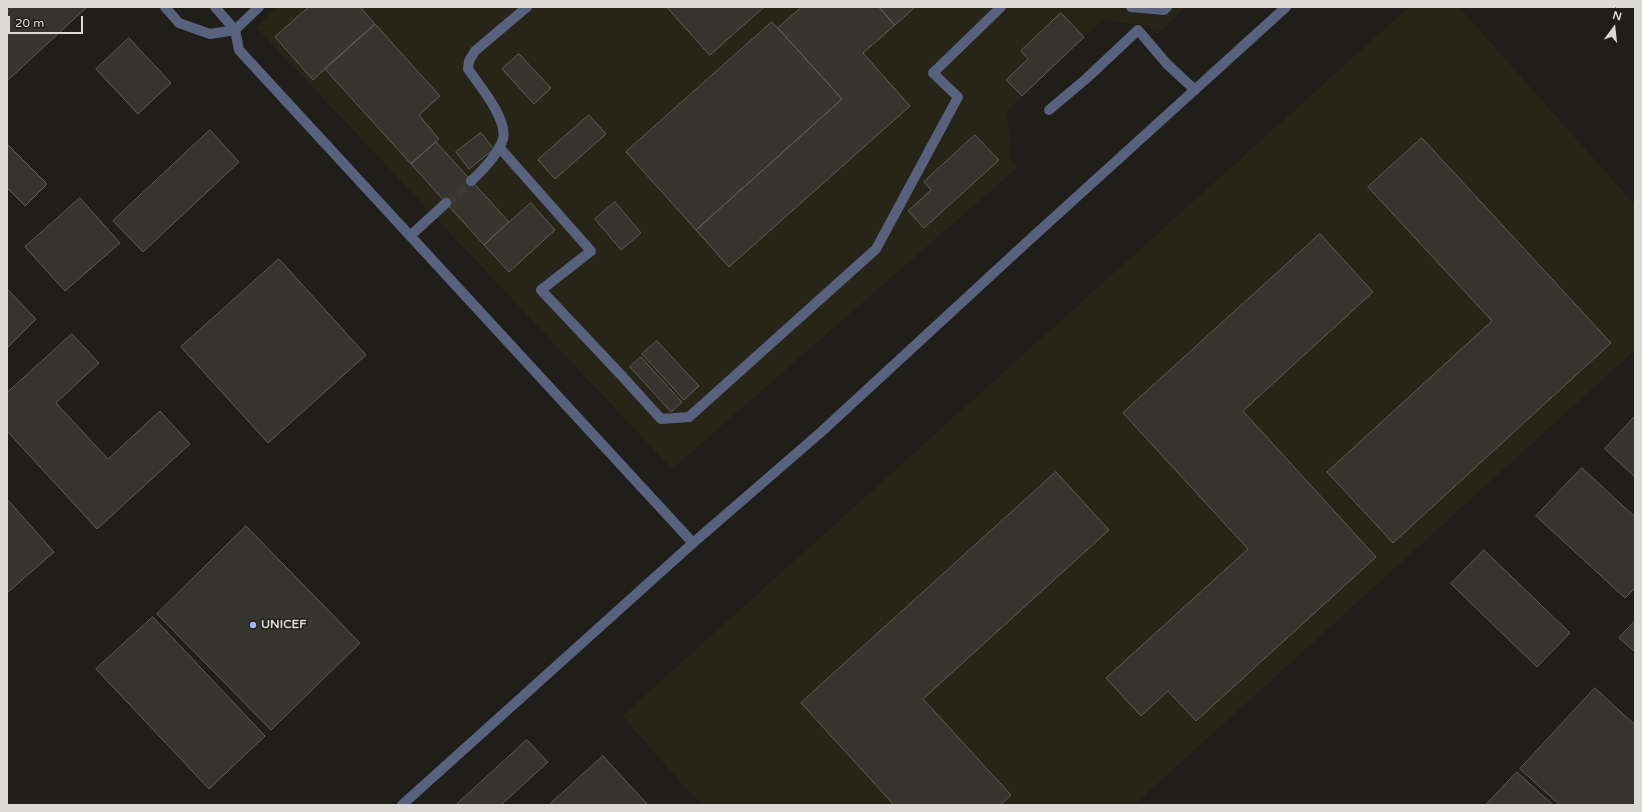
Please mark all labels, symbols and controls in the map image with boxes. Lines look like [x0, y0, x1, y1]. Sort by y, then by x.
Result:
scale bar [10, 8, 85, 34]
north arrow [1594, 8, 1634, 48]
text: N [1611, 9, 1623, 23]
text: 20 m [15, 16, 44, 30]
place label: UNICEF [261, 618, 306, 632]
marker: UNICEF [248, 620, 258, 630]

